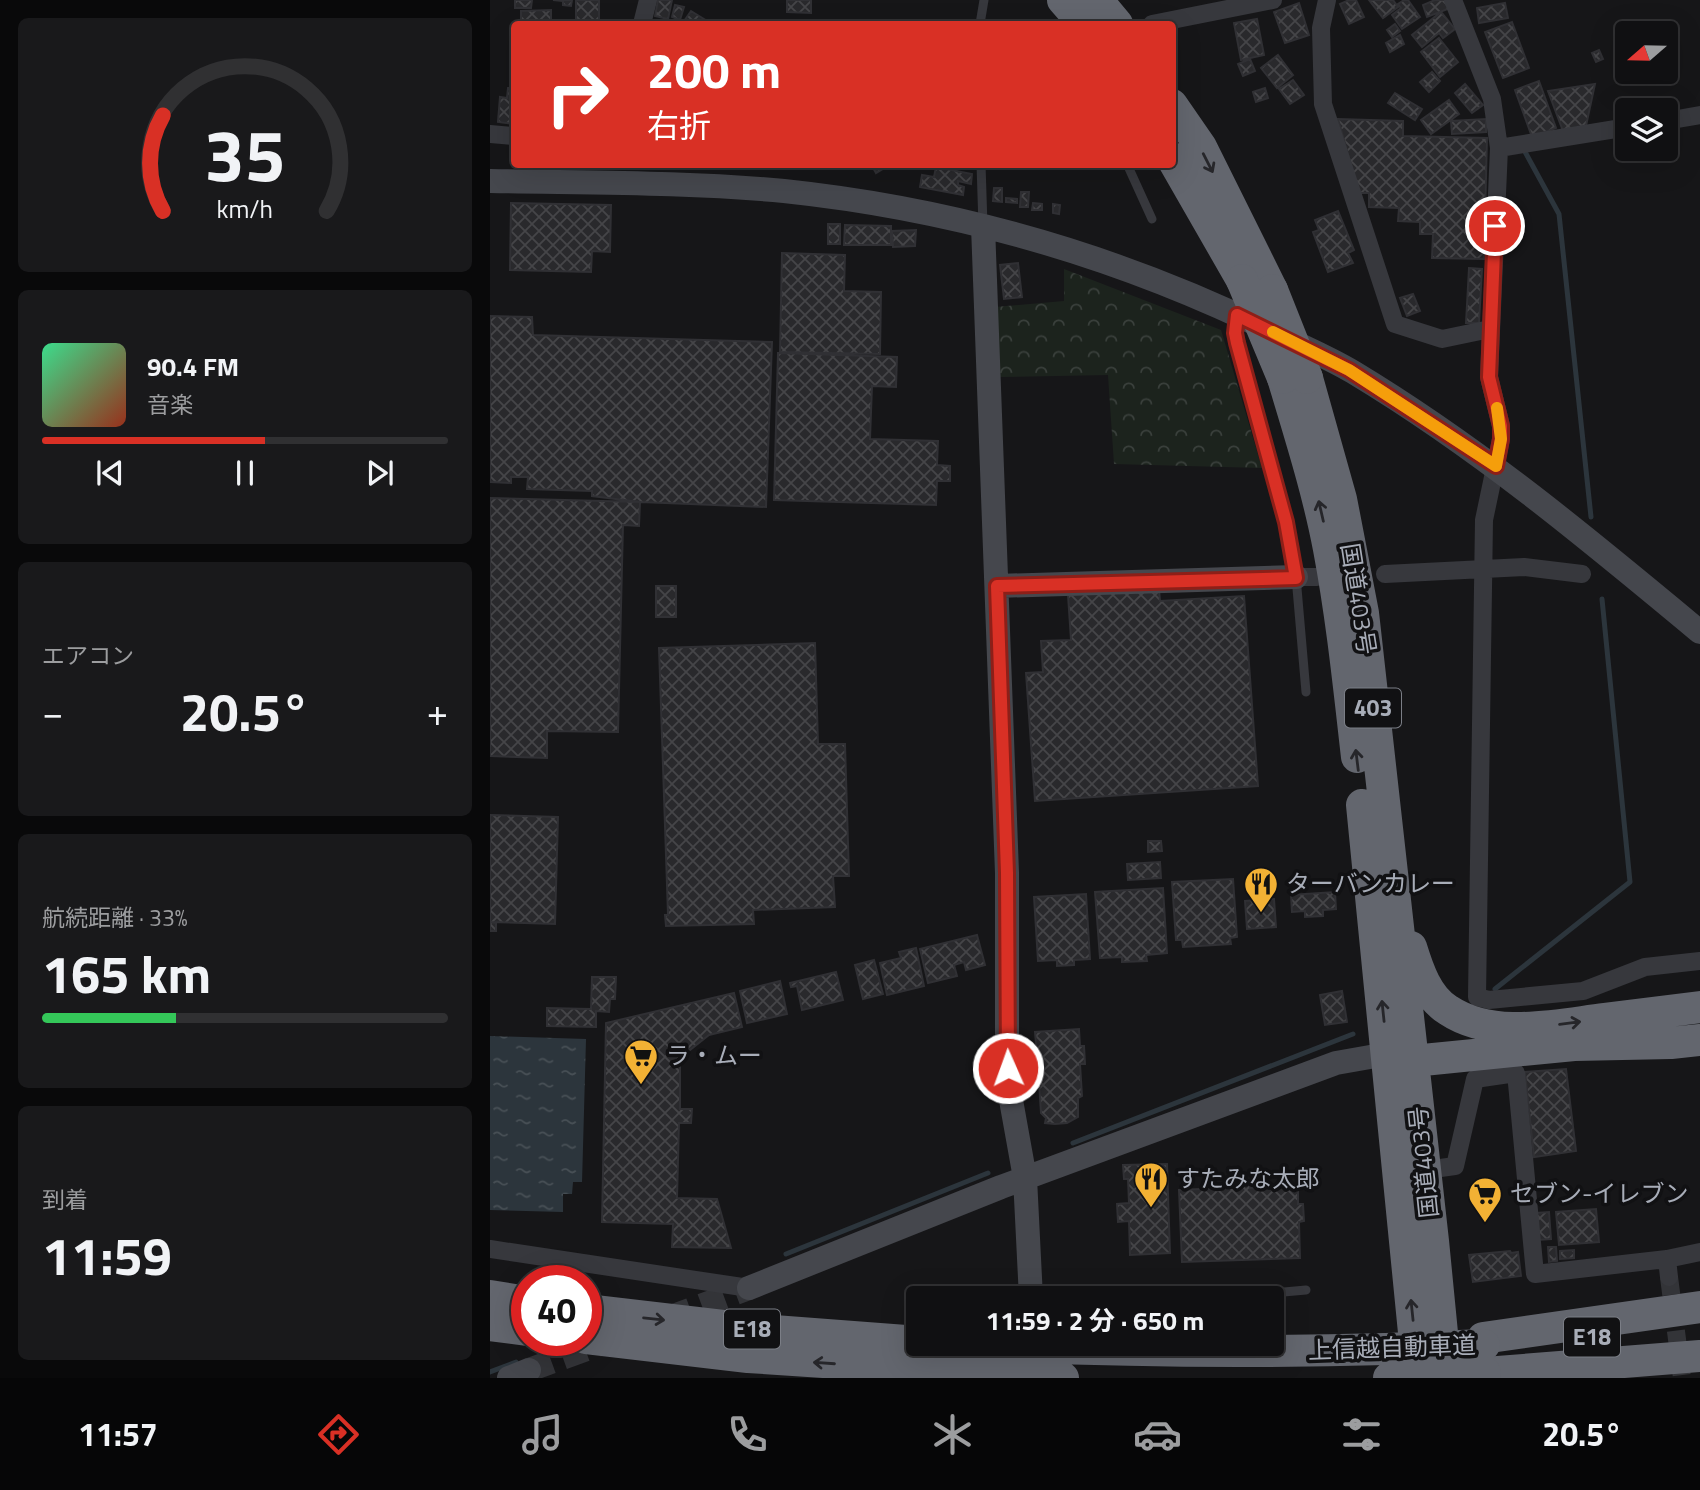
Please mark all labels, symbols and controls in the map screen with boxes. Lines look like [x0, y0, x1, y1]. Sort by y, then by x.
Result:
north arrow [1615, 21, 1678, 84]
map controls [1615, 21, 1678, 161]
text: 200 m [647, 32, 781, 107]
icon: right [532, 49, 623, 140]
button: layers [1615, 98, 1678, 161]
text: 35 [204, 99, 286, 209]
text: 右折 [647, 101, 711, 149]
one-way arrow [1202, 152, 1216, 173]
text: km/h [217, 190, 273, 228]
pin [1465, 196, 1525, 256]
icon: arrive [1476, 207, 1514, 245]
text: 90.4 FM [147, 347, 239, 386]
text: 音楽 [147, 387, 193, 422]
icon: previous [91, 454, 129, 492]
icon: pause [226, 454, 264, 492]
icon: next [361, 454, 399, 492]
one-way arrow [1313, 500, 1327, 523]
street label: 国道403号 [1332, 541, 1386, 657]
text: エアコン [42, 638, 134, 673]
text: 20.5° [180, 672, 310, 751]
text: − [42, 683, 63, 741]
text: + [427, 683, 448, 741]
road number: 403 [1345, 688, 1401, 728]
one-way arrow [1350, 749, 1363, 772]
restaurant icon: ターバンカレー [1242, 865, 1280, 914]
place label: ターバンカレー [1286, 865, 1455, 901]
text: 航続距離 · 33% [42, 900, 188, 935]
text: 165 km [42, 934, 211, 1013]
one-way arrow [1376, 1000, 1389, 1022]
one-way arrow [1558, 1017, 1581, 1030]
position arrow [971, 1031, 1045, 1105]
supermarket icon: ラ・ムー [622, 1037, 660, 1086]
place label: ラ・ムー [666, 1037, 762, 1073]
street label: 国道403号 [1399, 1104, 1447, 1220]
restaurant icon: すたみな太郎 [1132, 1160, 1170, 1209]
place label: すたみな太郎 [1176, 1160, 1320, 1196]
supermarket icon: セブン-イレブン [1466, 1175, 1504, 1224]
place label: セブン-イレブン [1510, 1175, 1689, 1211]
text: 到着 [42, 1182, 88, 1217]
text: 11:59 [42, 1216, 172, 1295]
speed limit sign: 40 [511, 1265, 602, 1356]
one-way arrow [1405, 1299, 1418, 1322]
text: 11:59 · 2 分 · 650 m [986, 1301, 1204, 1340]
road number: E18 [724, 1310, 780, 1348]
one-way arrow [642, 1312, 665, 1325]
road number: E18 [1564, 1318, 1620, 1356]
street label: 上信越自動車道 [1307, 1326, 1477, 1368]
one-way arrow [813, 1356, 836, 1369]
text: 11:57 [78, 1410, 158, 1458]
icon: directions [314, 1410, 363, 1459]
icon: music [518, 1410, 567, 1459]
icon: phone [723, 1410, 772, 1459]
icon: climate [928, 1410, 977, 1459]
icon: car [1133, 1410, 1182, 1459]
icon: filters [1337, 1410, 1386, 1459]
text: 20.5° [1542, 1410, 1622, 1458]

